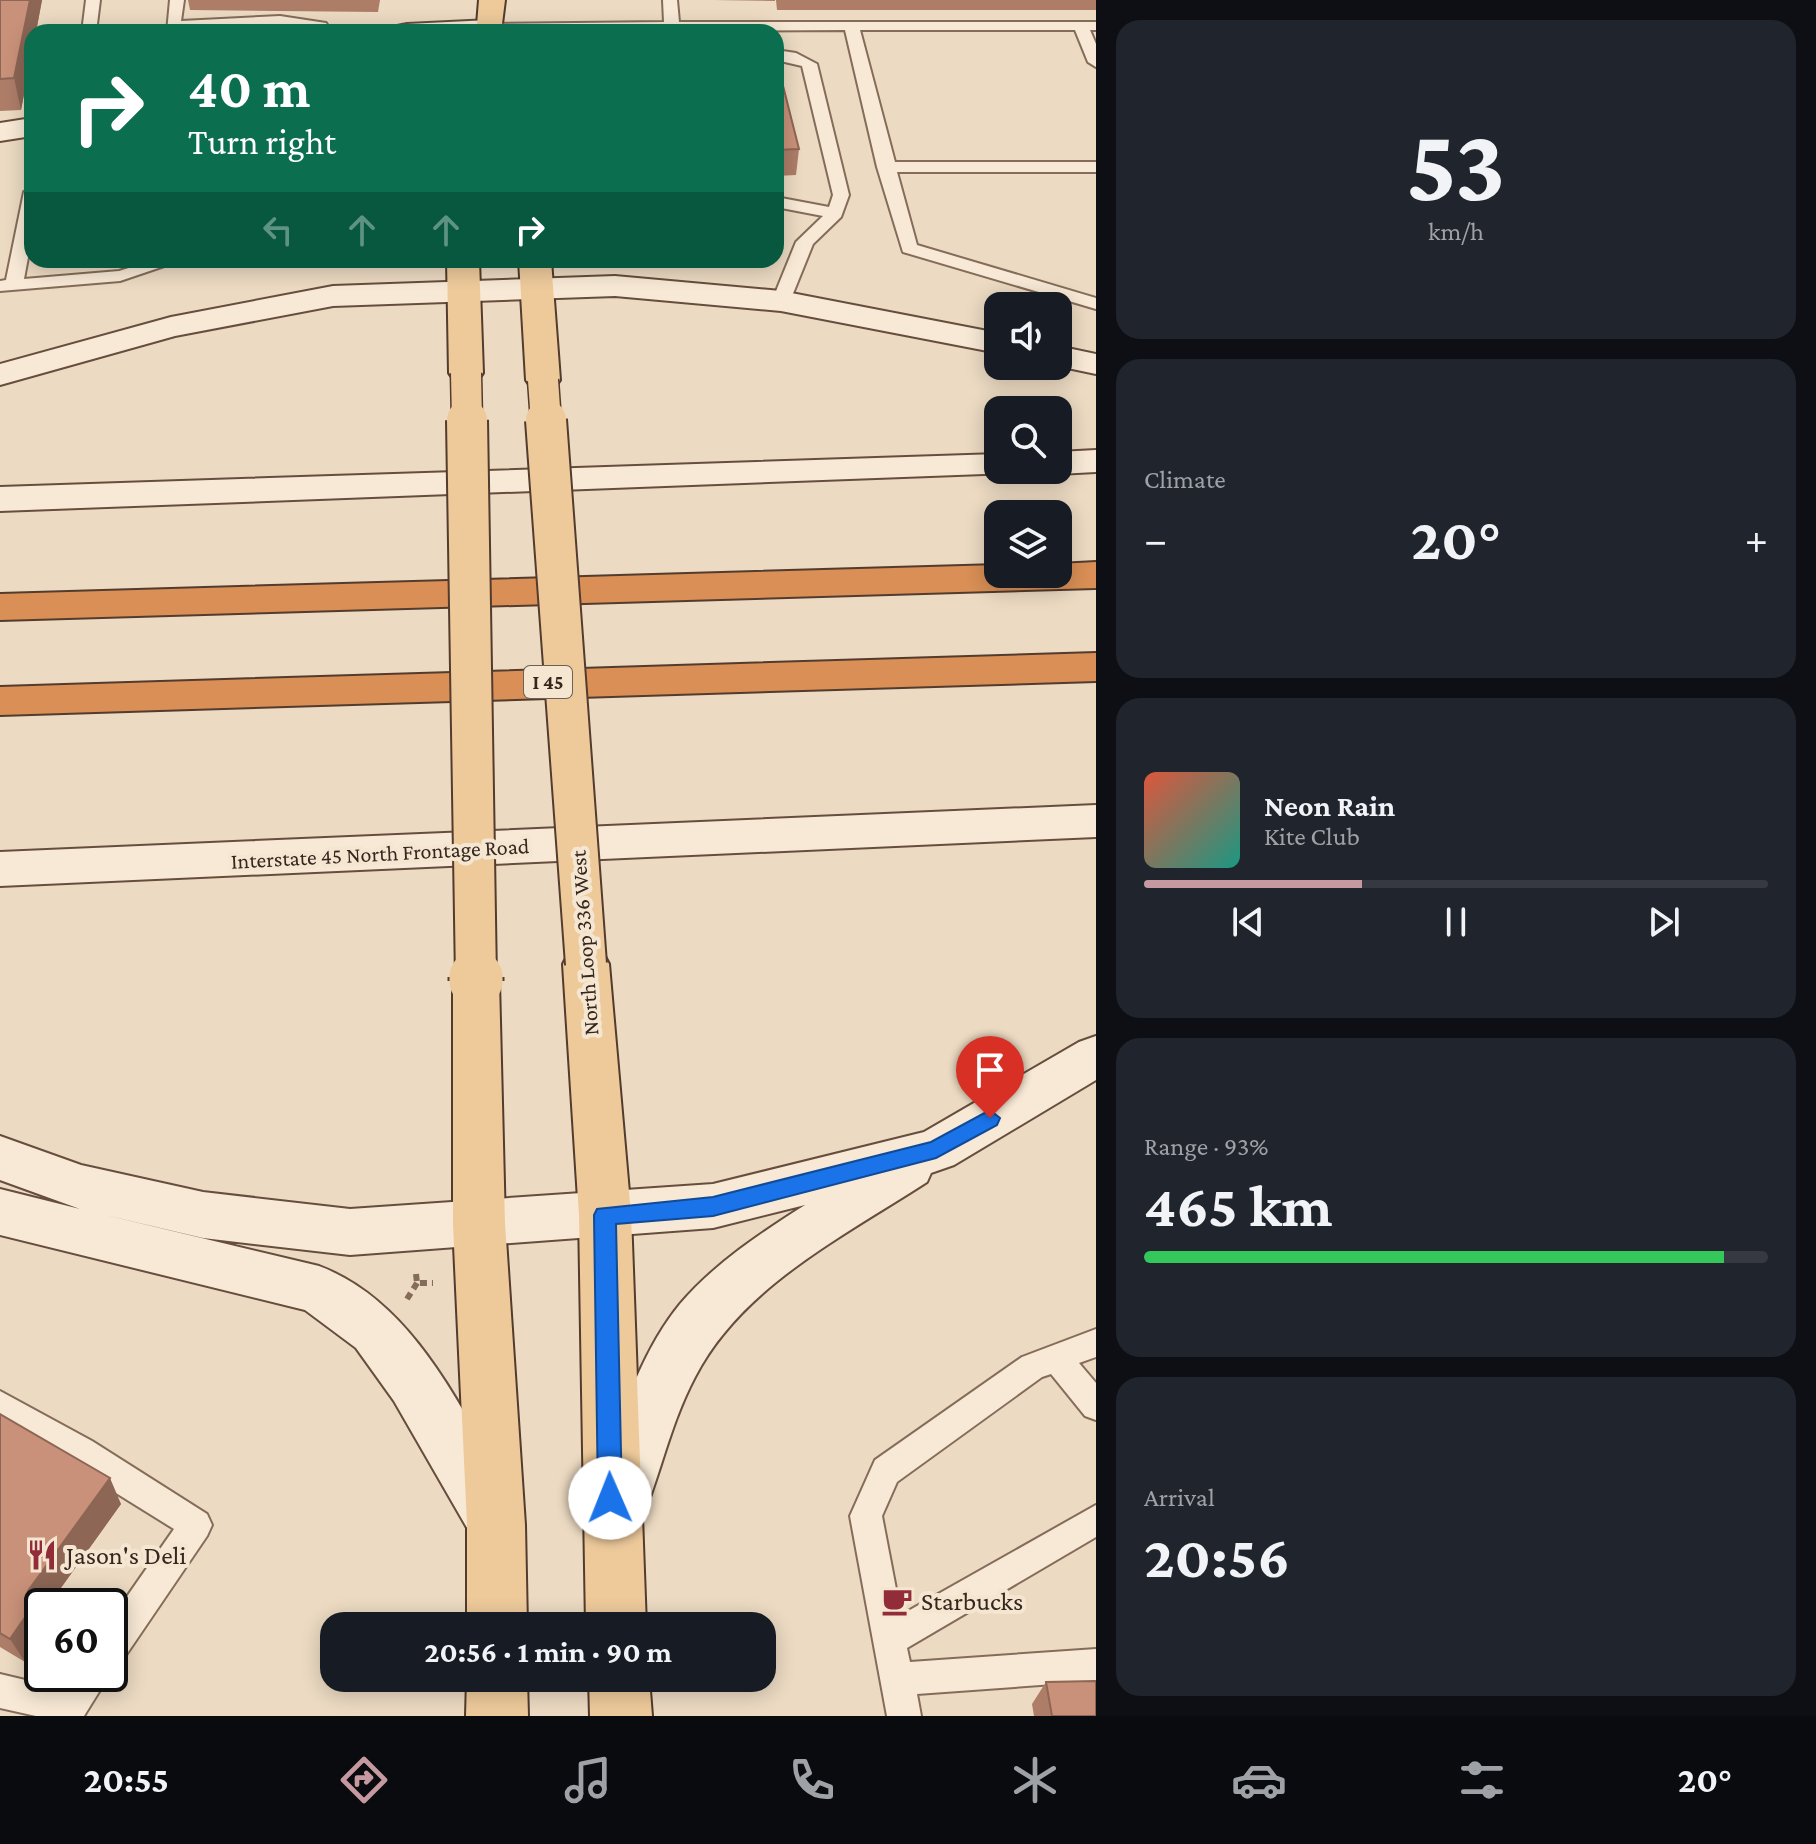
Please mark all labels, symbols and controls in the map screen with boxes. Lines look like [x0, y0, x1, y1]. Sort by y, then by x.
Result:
icon: right [56, 56, 160, 160]
text: 40 m [188, 57, 310, 119]
text: 53 [1406, 107, 1506, 222]
text: Turn right [188, 122, 336, 162]
icon: left [256, 208, 300, 252]
icon: ahead [340, 208, 384, 252]
icon: ahead [424, 208, 468, 252]
icon: right [508, 208, 552, 252]
text: km/h [1428, 217, 1484, 246]
map controls [984, 292, 1072, 588]
button: sound [984, 292, 1072, 380]
button: search [984, 396, 1072, 484]
text: Climate [1144, 465, 1226, 494]
button: layers [984, 500, 1072, 588]
text: 20° [1411, 505, 1501, 572]
text: − [1144, 515, 1167, 563]
text: + [1745, 515, 1768, 563]
road number: I 45 [524, 666, 572, 698]
text: Neon Rain [1264, 789, 1395, 822]
text: Kite Club [1264, 822, 1360, 851]
street label: Interstate 45 North Frontage Road [230, 833, 530, 874]
street label: North Loop 336 West [566, 849, 603, 1036]
icon: previous [1226, 900, 1270, 944]
icon: pause [1434, 900, 1478, 944]
icon: next [1642, 900, 1686, 944]
pin [956, 1036, 1024, 1118]
icon: arrive [968, 1048, 1012, 1092]
text: Range · 93% [1144, 1132, 1268, 1161]
text: 465 km [1144, 1172, 1333, 1239]
position arrow [568, 1456, 652, 1540]
text: Arrival [1144, 1483, 1215, 1512]
text: 20:56 [1144, 1523, 1290, 1590]
restaurant icon: Jason's Deli [25, 1538, 59, 1572]
place label: Jason's Deli [64, 1541, 186, 1570]
cafe icon: Starbucks [880, 1584, 914, 1618]
place label: Starbucks [921, 1587, 1023, 1616]
speed limit sign: 60 [24, 1588, 128, 1692]
text: 20:56 · 1 min · 90 m [424, 1635, 672, 1668]
icon: directions [336, 1752, 392, 1808]
icon: music [560, 1752, 616, 1808]
icon: phone [784, 1752, 840, 1808]
icon: climate [1007, 1752, 1063, 1808]
icon: car [1231, 1752, 1287, 1808]
icon: filters [1454, 1752, 1510, 1808]
text: 20:55 [84, 1760, 169, 1800]
text: 20° [1678, 1760, 1732, 1800]

